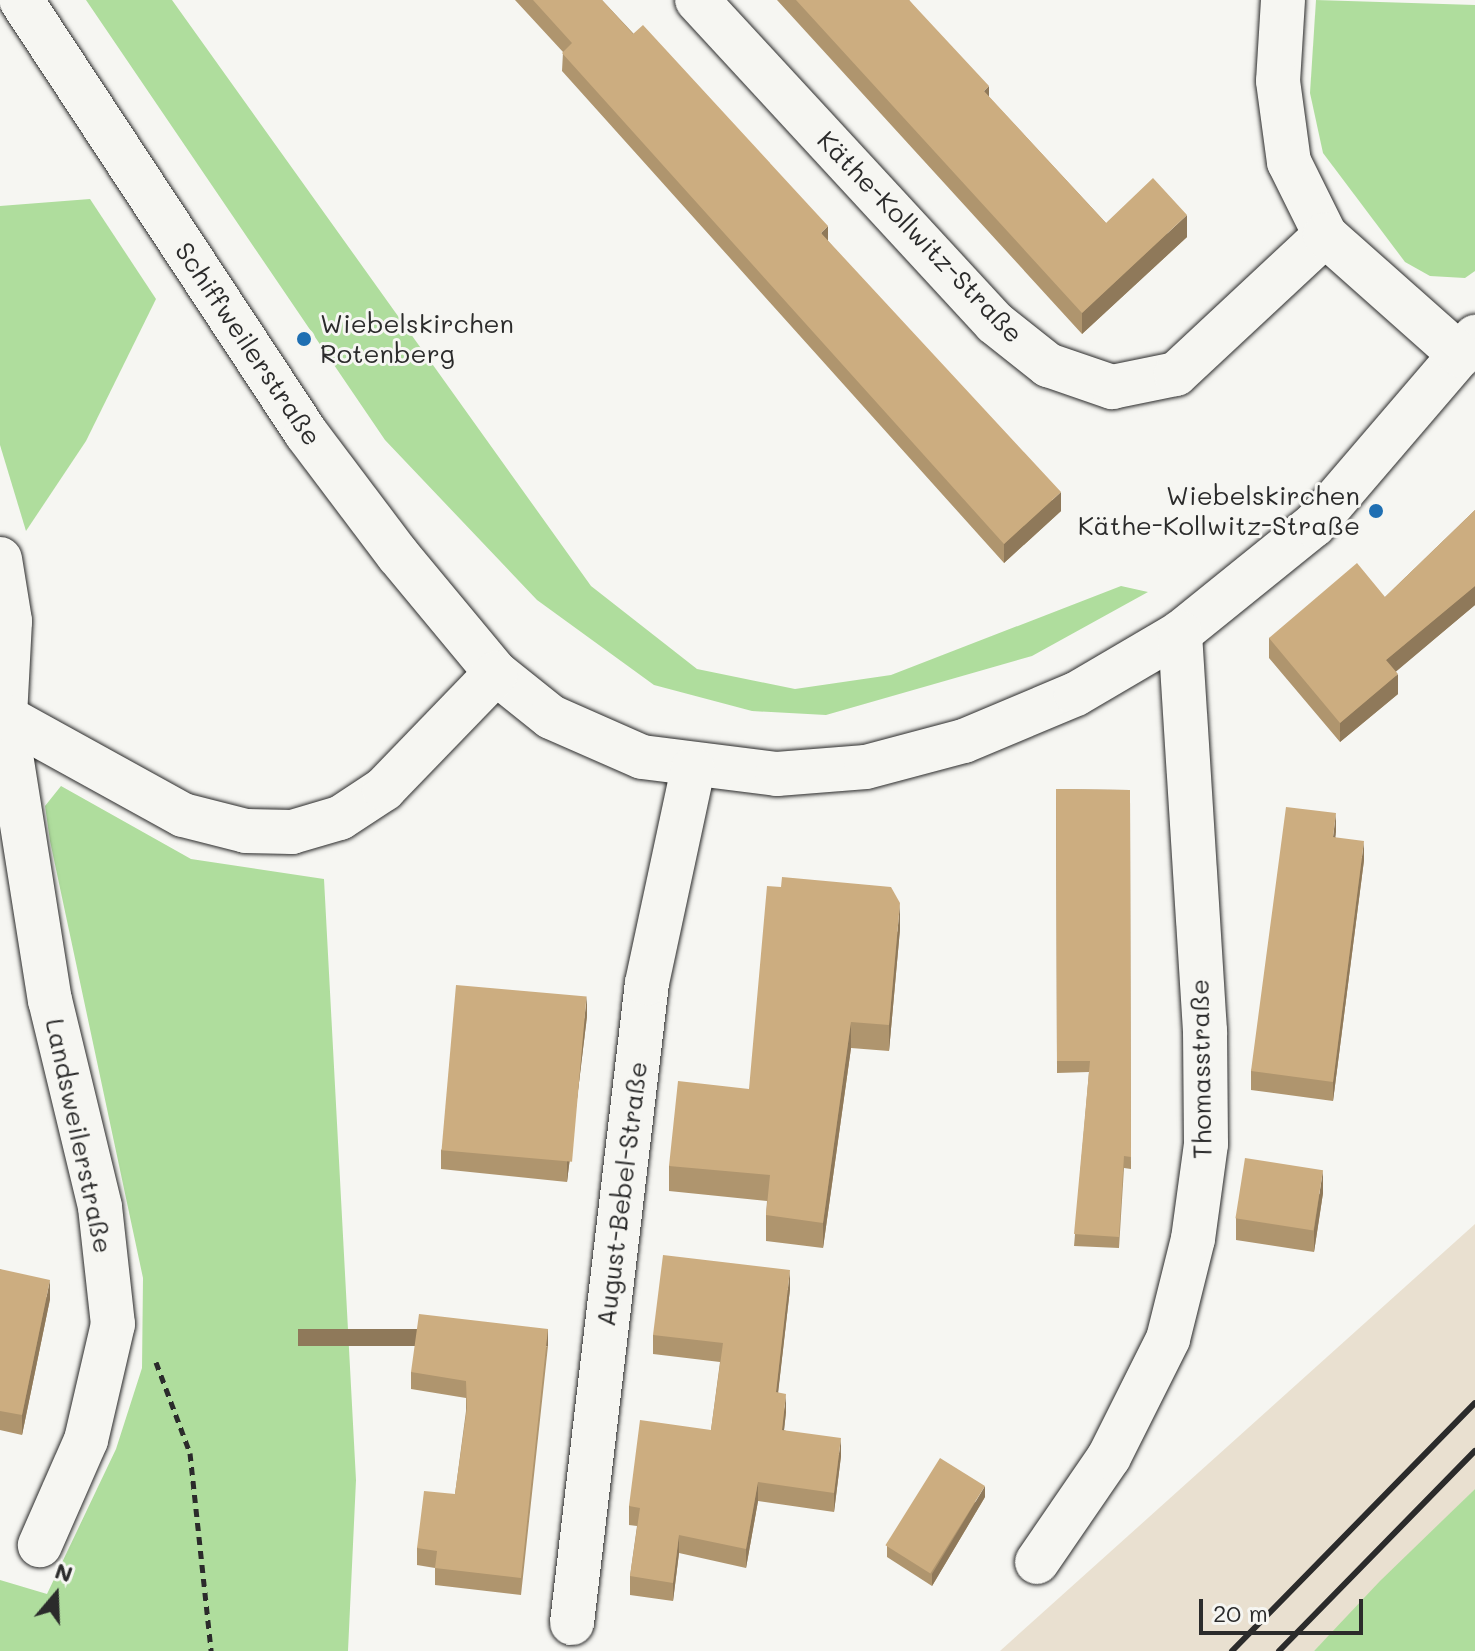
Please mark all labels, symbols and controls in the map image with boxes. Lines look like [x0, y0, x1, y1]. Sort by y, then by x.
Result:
street label: Käthe-Kollwitz-Straße [811, 125, 1029, 349]
street label: Schiffweilerstraße [168, 236, 328, 452]
place label: Wiebelskirchen Rotenberg [320, 308, 514, 370]
marker: Wiebelskirchen Rotenberg [295, 330, 313, 348]
place label: Wiebelskirchen Käthe-Kollwitz-Straße [1078, 480, 1360, 542]
marker: Wiebelskirchen Käthe-Kollwitz-Straße [1367, 502, 1385, 520]
street label: Thomasstraße [1184, 979, 1218, 1159]
street label: Landsweilerstraße [39, 1016, 119, 1256]
street label: August-Bebel-Straße [590, 1060, 654, 1328]
north arrow [16, 1555, 96, 1635]
text: N [51, 1555, 77, 1588]
scale bar [1203, 1583, 1367, 1633]
text: 20 m [1213, 1597, 1268, 1628]

